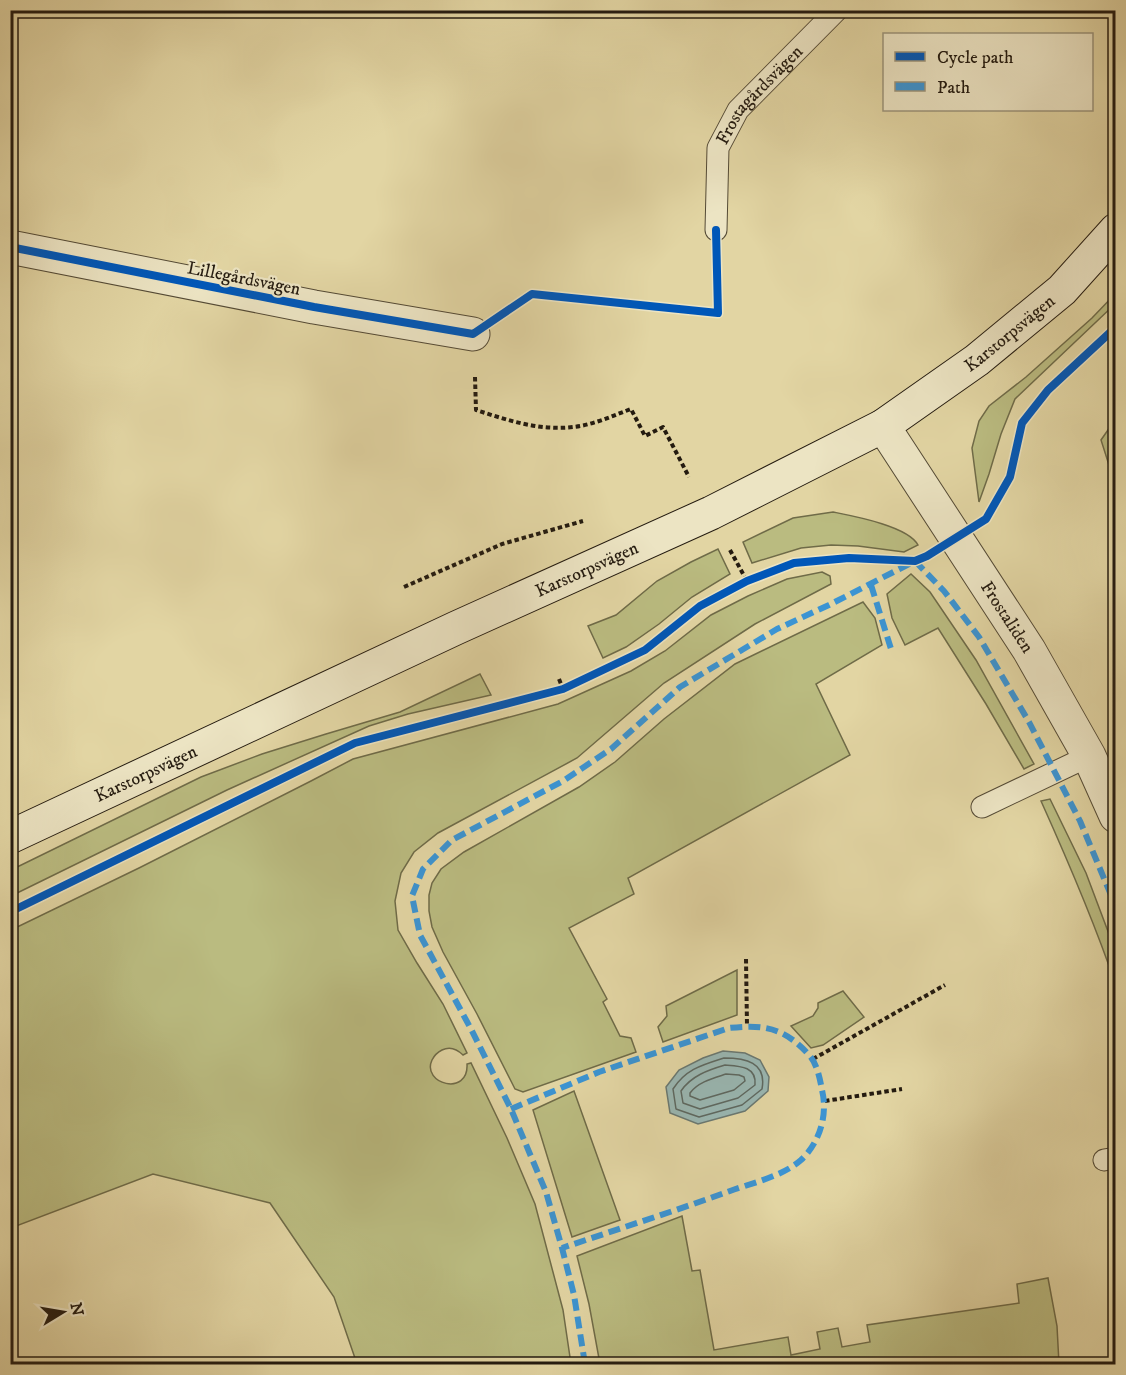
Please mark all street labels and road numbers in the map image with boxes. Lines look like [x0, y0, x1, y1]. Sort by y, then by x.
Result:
street label: Frostagårdsvägen [712, 41, 808, 148]
street label: Lillegårdsvägen [185, 257, 303, 301]
street label: Karstorpsvägen [961, 290, 1060, 377]
street label: Karstorpsvägen [532, 537, 643, 603]
street label: Frostaliden [975, 578, 1038, 658]
street label: Karstorpsvägen [92, 741, 201, 808]

